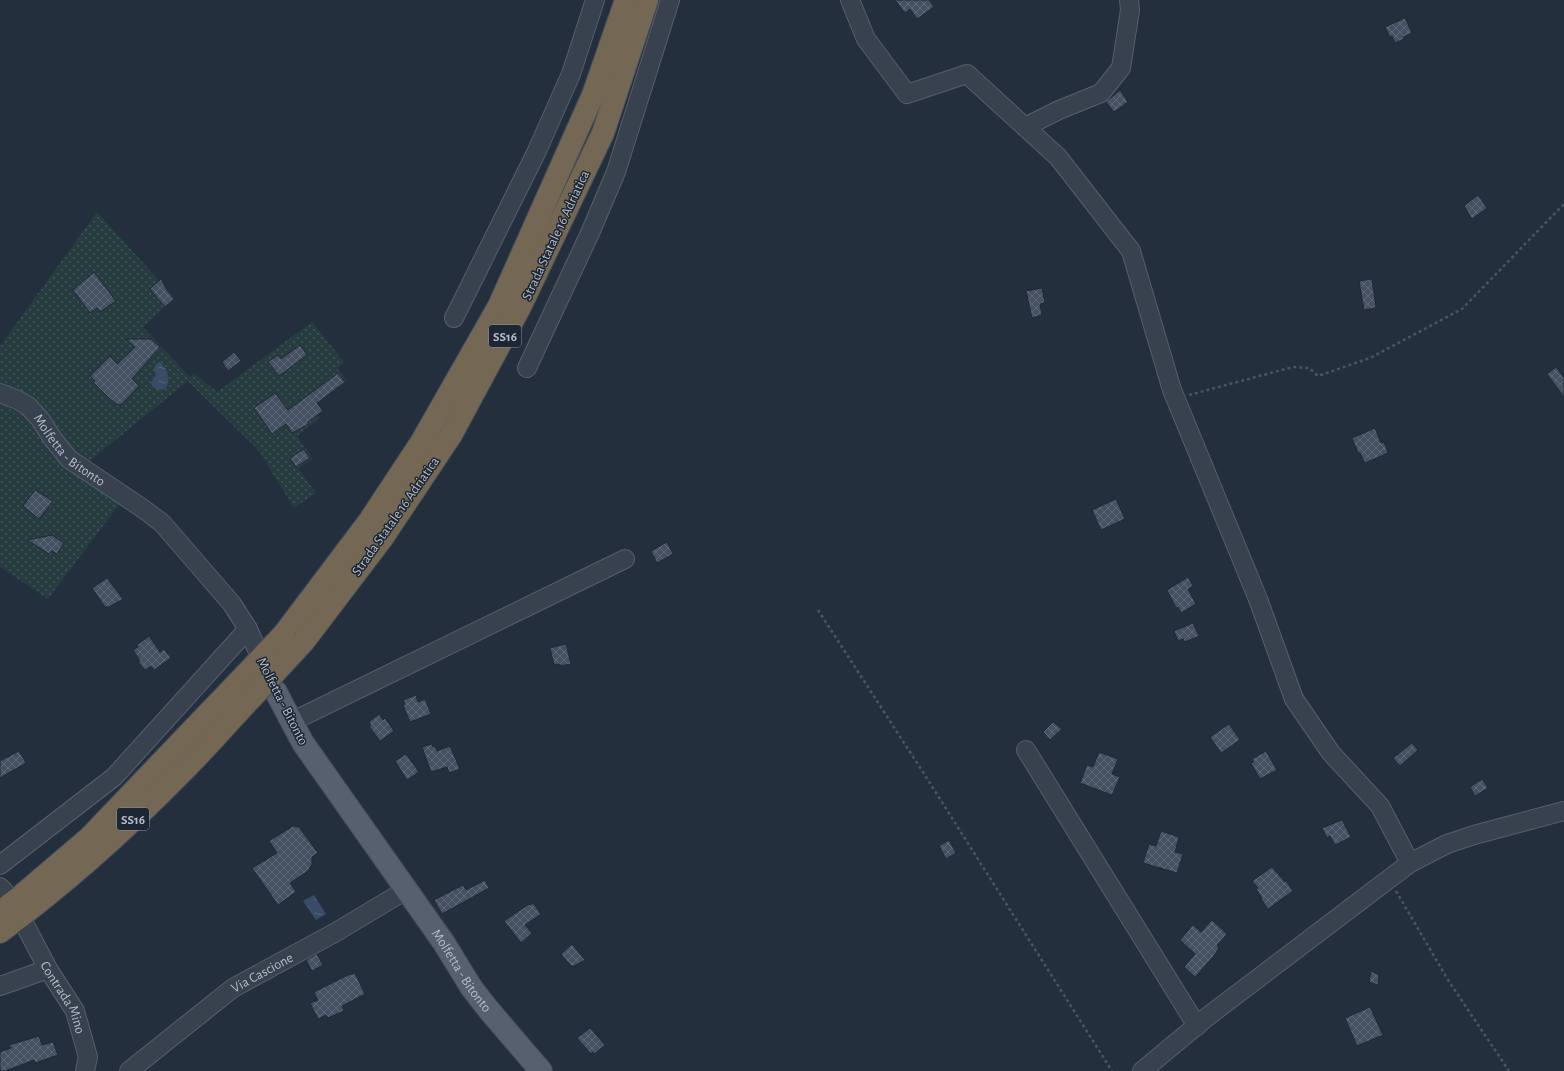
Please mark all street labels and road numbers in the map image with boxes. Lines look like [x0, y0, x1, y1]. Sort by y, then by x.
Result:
street label: Strada Statale 16 Adriatica [520, 168, 592, 302]
road number: SS16 [489, 325, 521, 347]
street label: Molfetta - Bitonto [31, 412, 107, 489]
street label: Strada Statale 16 Adriatica [350, 454, 442, 578]
street label: Molfetta - Bitonto [254, 655, 310, 748]
road number: SS16 [117, 808, 149, 830]
street label: Molfetta - Bitonto [429, 927, 494, 1015]
street label: Via Cascione [229, 951, 296, 996]
street label: Contrada Mino [37, 959, 87, 1036]

